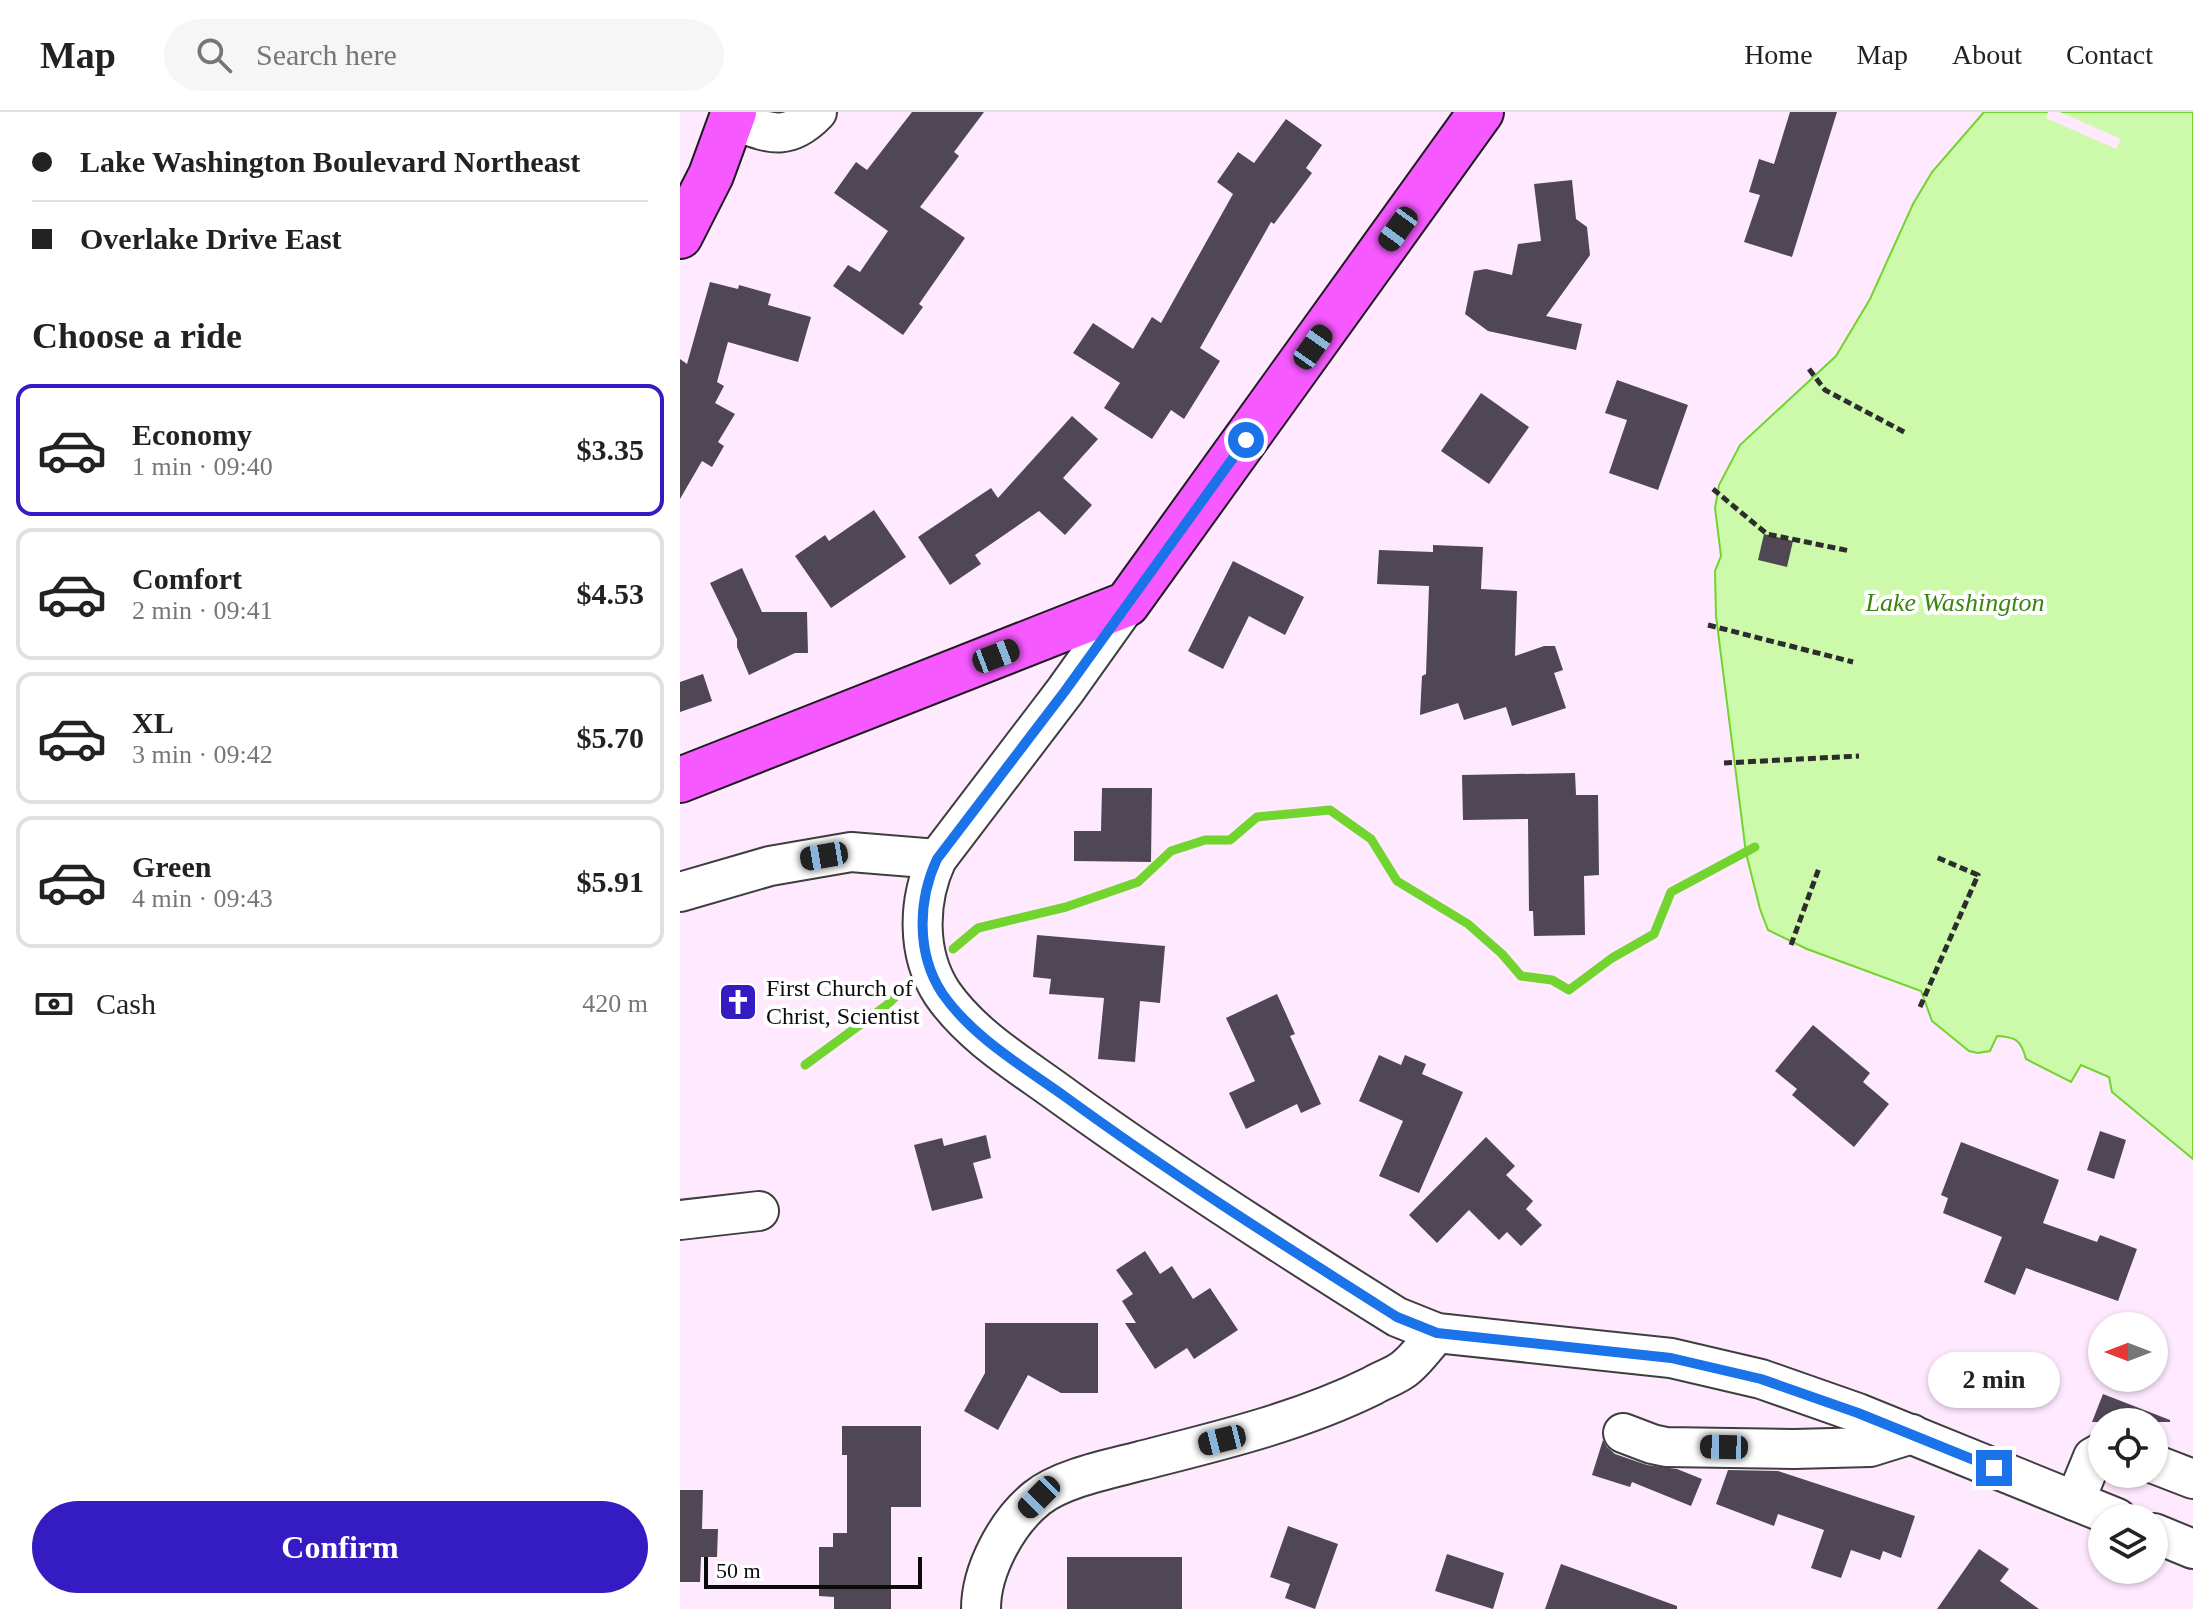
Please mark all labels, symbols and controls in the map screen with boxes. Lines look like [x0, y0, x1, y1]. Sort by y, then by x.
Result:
search box [164, 19, 724, 91]
icon: search [192, 33, 236, 77]
text: Map [40, 34, 116, 76]
text: Search here [256, 38, 397, 71]
text: Home [1744, 39, 1813, 70]
text: Map [1857, 39, 1908, 70]
text: About [1952, 39, 2022, 70]
text: Contact [2066, 39, 2153, 70]
text: Lake Washington Boulevard Northeast [80, 145, 580, 178]
car [1374, 203, 1422, 255]
text: Overlake Drive East [80, 222, 342, 255]
text: Choose a ride [32, 316, 242, 356]
car [1289, 320, 1337, 374]
icon: car [36, 414, 108, 486]
text: Economy [132, 418, 252, 451]
route start [1228, 422, 1264, 458]
text: $3.35 [577, 433, 644, 466]
text: 1 min · 09:40 [132, 452, 273, 481]
icon: car [36, 558, 108, 630]
text: Comfort [132, 562, 242, 595]
text: $4.53 [577, 577, 644, 610]
water label: Lake Washington [1865, 588, 2044, 617]
text: 2 min · 09:41 [132, 596, 273, 625]
car [969, 636, 1023, 676]
icon: car [36, 702, 108, 774]
text: XL [132, 706, 174, 739]
text: $5.70 [577, 721, 644, 754]
text: 3 min · 09:42 [132, 740, 273, 769]
car [798, 840, 850, 872]
icon: car [36, 846, 108, 918]
text: Green [132, 850, 211, 883]
text: $5.91 [577, 865, 644, 898]
text: 4 min · 09:43 [132, 884, 273, 913]
place label: First Church of Christ, Scientist [766, 975, 920, 1029]
church icon: First Church of Christ, Scientist [717, 981, 759, 1023]
icon: cash [32, 982, 76, 1026]
text: Cash [96, 987, 156, 1020]
text: 420 m [582, 989, 648, 1018]
north arrow [2088, 1312, 2168, 1392]
map controls [2088, 1312, 2168, 1584]
callout: 2 min [1928, 1352, 2060, 1408]
text: 2 min [1963, 1365, 2025, 1394]
button: locate [2088, 1408, 2168, 1488]
car [1196, 1423, 1248, 1457]
car [1700, 1435, 1748, 1459]
route end [1976, 1450, 2012, 1486]
car [1014, 1472, 1064, 1522]
button: Confirm [32, 1501, 648, 1593]
button: layers [2088, 1504, 2168, 1584]
scale bar [704, 1553, 922, 1589]
text: 50 m [716, 1558, 761, 1583]

